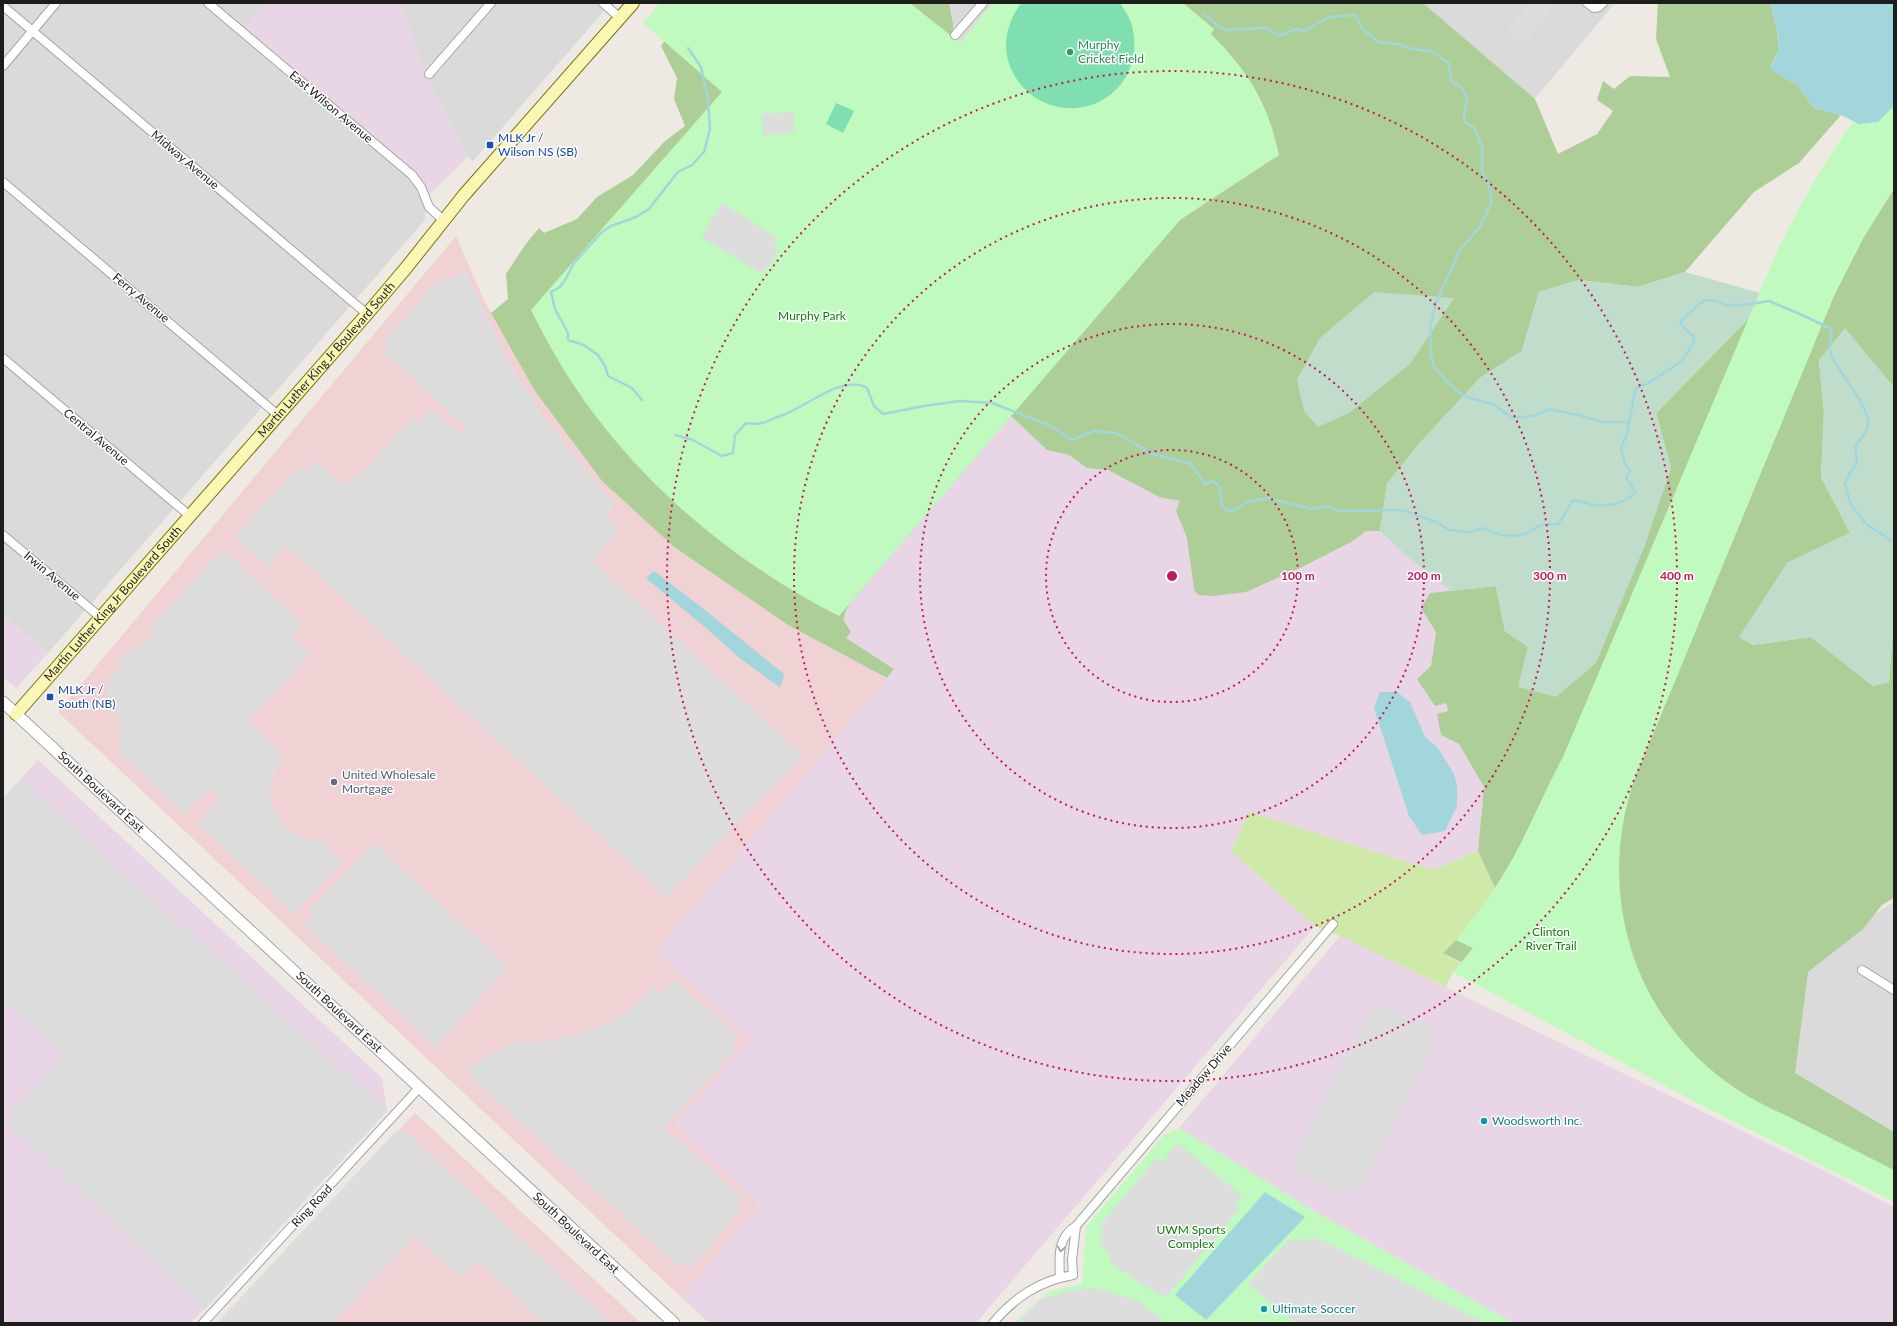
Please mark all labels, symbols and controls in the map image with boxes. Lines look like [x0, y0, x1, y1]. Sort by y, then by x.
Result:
place label: Murphy Cricket Field [1078, 37, 1144, 66]
marker: Murphy Cricket Field [1065, 47, 1075, 57]
street label: East Wilson Avenue [287, 67, 376, 146]
street label: Midway Avenue [148, 127, 222, 192]
place label: MLK Jr / Wilson NS (SB) [498, 130, 577, 159]
marker: MLK Jr / Wilson NS (SB) [485, 140, 495, 150]
street label: Ferry Avenue [110, 269, 173, 326]
street label: Martin Luther King Jr Boulevard South [254, 279, 398, 440]
park label: Murphy Park [778, 308, 847, 323]
street label: Central Avenue [61, 405, 132, 468]
street label: Martin Luther King Jr Boulevard South [40, 522, 185, 684]
street label: Irwin Avenue [21, 548, 84, 604]
text: 100 m [1281, 568, 1315, 583]
text: 200 m [1407, 568, 1441, 583]
text: 300 m [1533, 568, 1567, 583]
text: 400 m [1660, 568, 1694, 583]
centre of rings [1165, 569, 1179, 583]
place label: MLK Jr / South (NB) [58, 682, 115, 711]
marker: MLK Jr / South (NB) [45, 692, 55, 702]
street label: South Boulevard East [55, 748, 148, 836]
place label: United Wholesale Mortgage [342, 767, 436, 796]
marker: United Wholesale Mortgage [329, 777, 339, 787]
park label: Clinton River Trail [1525, 924, 1577, 953]
street label: South Boulevard East [293, 968, 386, 1056]
street label: Meadow Drive [1173, 1040, 1235, 1109]
place label: Woodsworth Inc. [1492, 1113, 1583, 1128]
marker: Woodsworth Inc. [1479, 1116, 1489, 1126]
street label: Ring Road [288, 1181, 335, 1230]
street label: South Boulevard East [530, 1189, 623, 1277]
park label: UWM Sports Complex [1156, 1222, 1226, 1251]
one-way arrow [1057, 1246, 1066, 1252]
place label: Ultimate Soccer [1272, 1301, 1356, 1316]
marker: Ultimate Soccer [1259, 1304, 1269, 1314]

